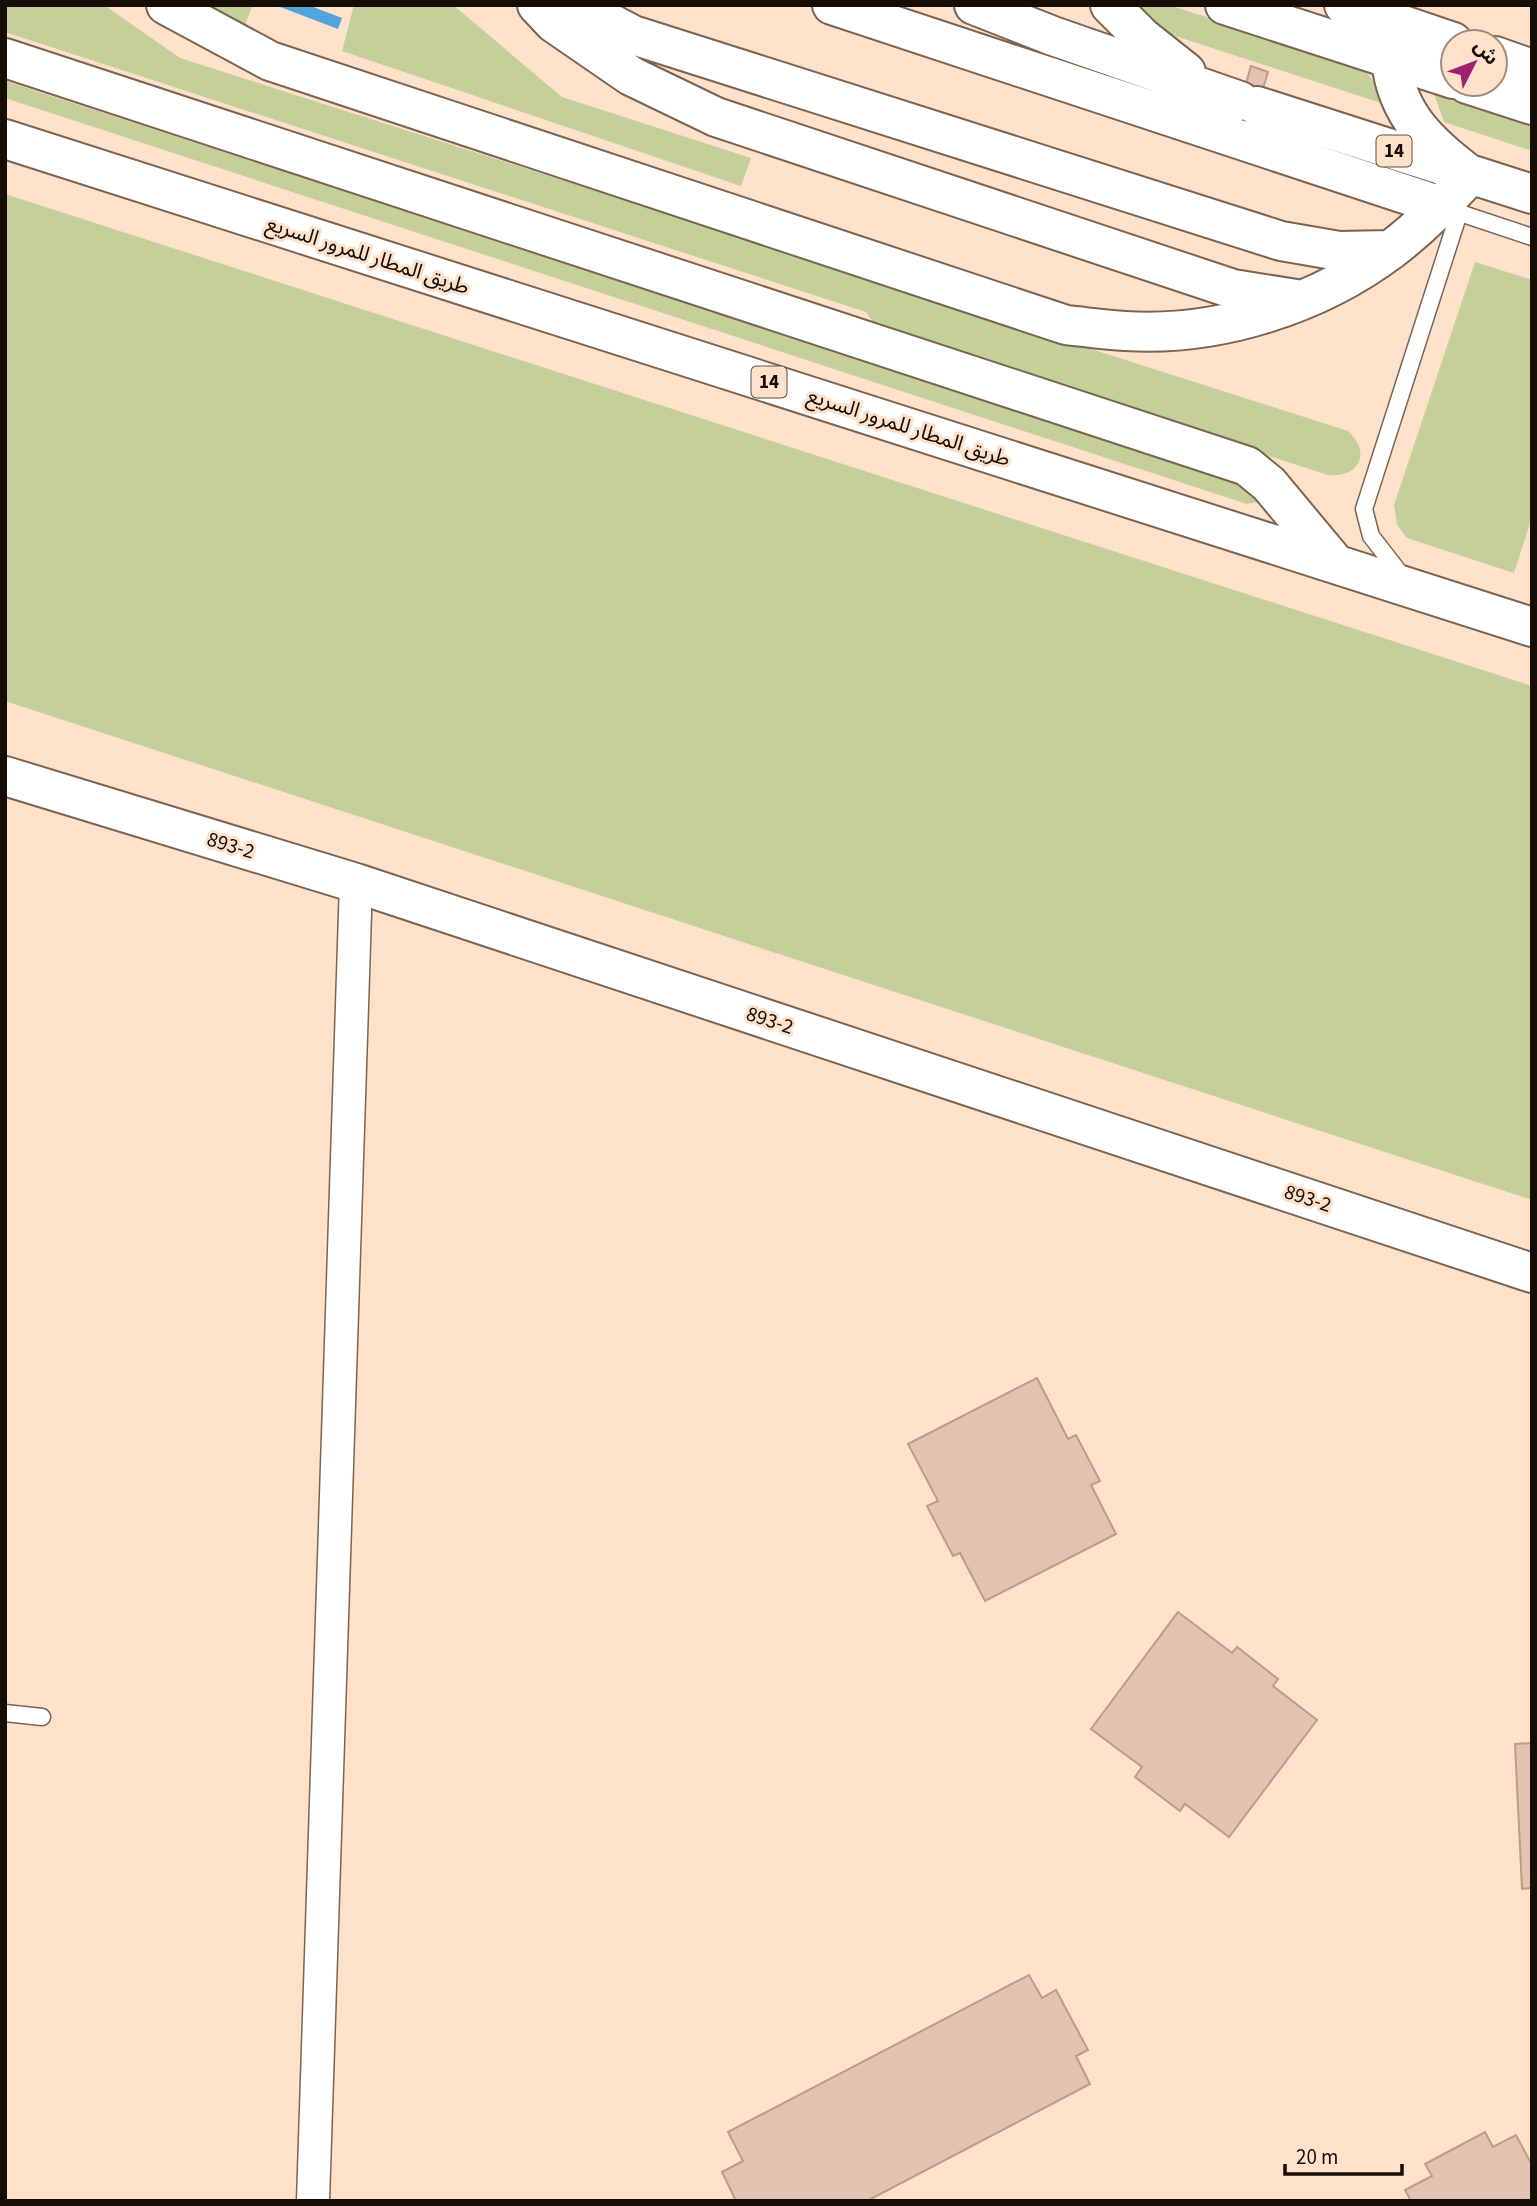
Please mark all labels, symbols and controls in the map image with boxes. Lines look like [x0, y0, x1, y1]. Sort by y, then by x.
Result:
north arrow [1439, 28, 1509, 98]
text: ش [1467, 34, 1504, 71]
road number: 14 [1376, 136, 1412, 167]
street label: طريق المطار للمرور السريع [263, 208, 473, 302]
road number: 14 [752, 366, 786, 398]
street label: طريق المطار للمرور السريع [804, 380, 1014, 474]
street label: 893-2 [204, 824, 258, 866]
street label: 893-2 [742, 998, 798, 1042]
street label: 893-2 [1280, 1176, 1336, 1220]
scale bar [1285, 2132, 1402, 2176]
text: 20 m [1296, 2142, 1338, 2172]

